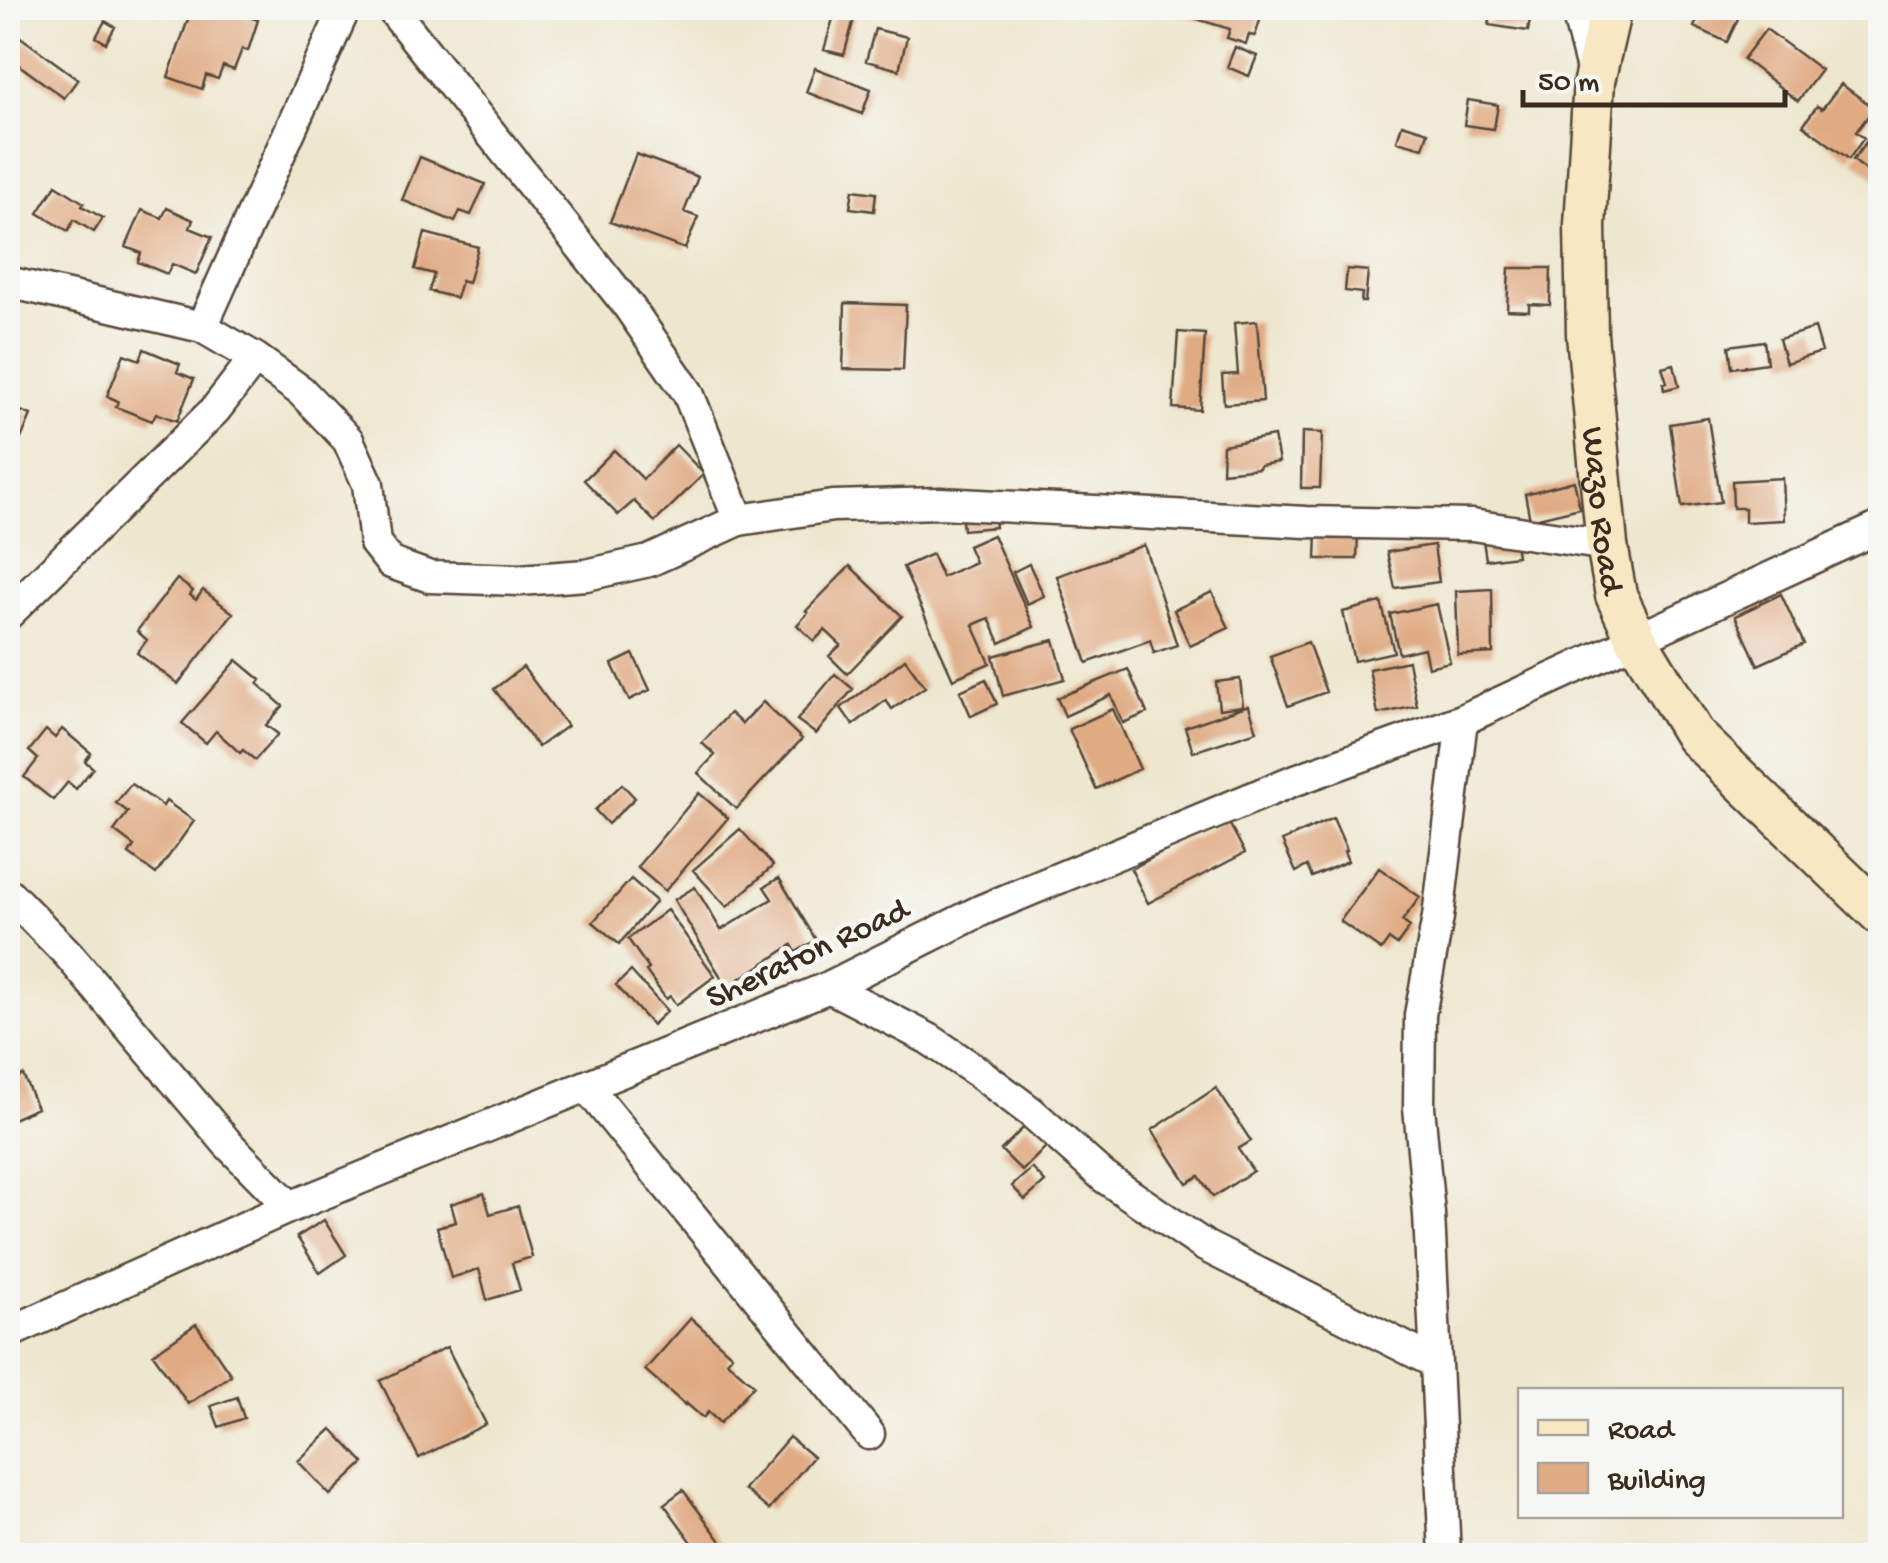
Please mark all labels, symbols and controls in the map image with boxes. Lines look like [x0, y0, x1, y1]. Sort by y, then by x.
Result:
scale bar [1523, 45, 1786, 107]
text: 50 m [1538, 67, 1599, 102]
street label: Wazo Road [1570, 425, 1631, 600]
street label: Sheraton Road [701, 890, 918, 1021]
legend [1518, 1388, 1843, 1518]
text: Road [1608, 1415, 1676, 1450]
text: Building [1607, 1465, 1706, 1500]

